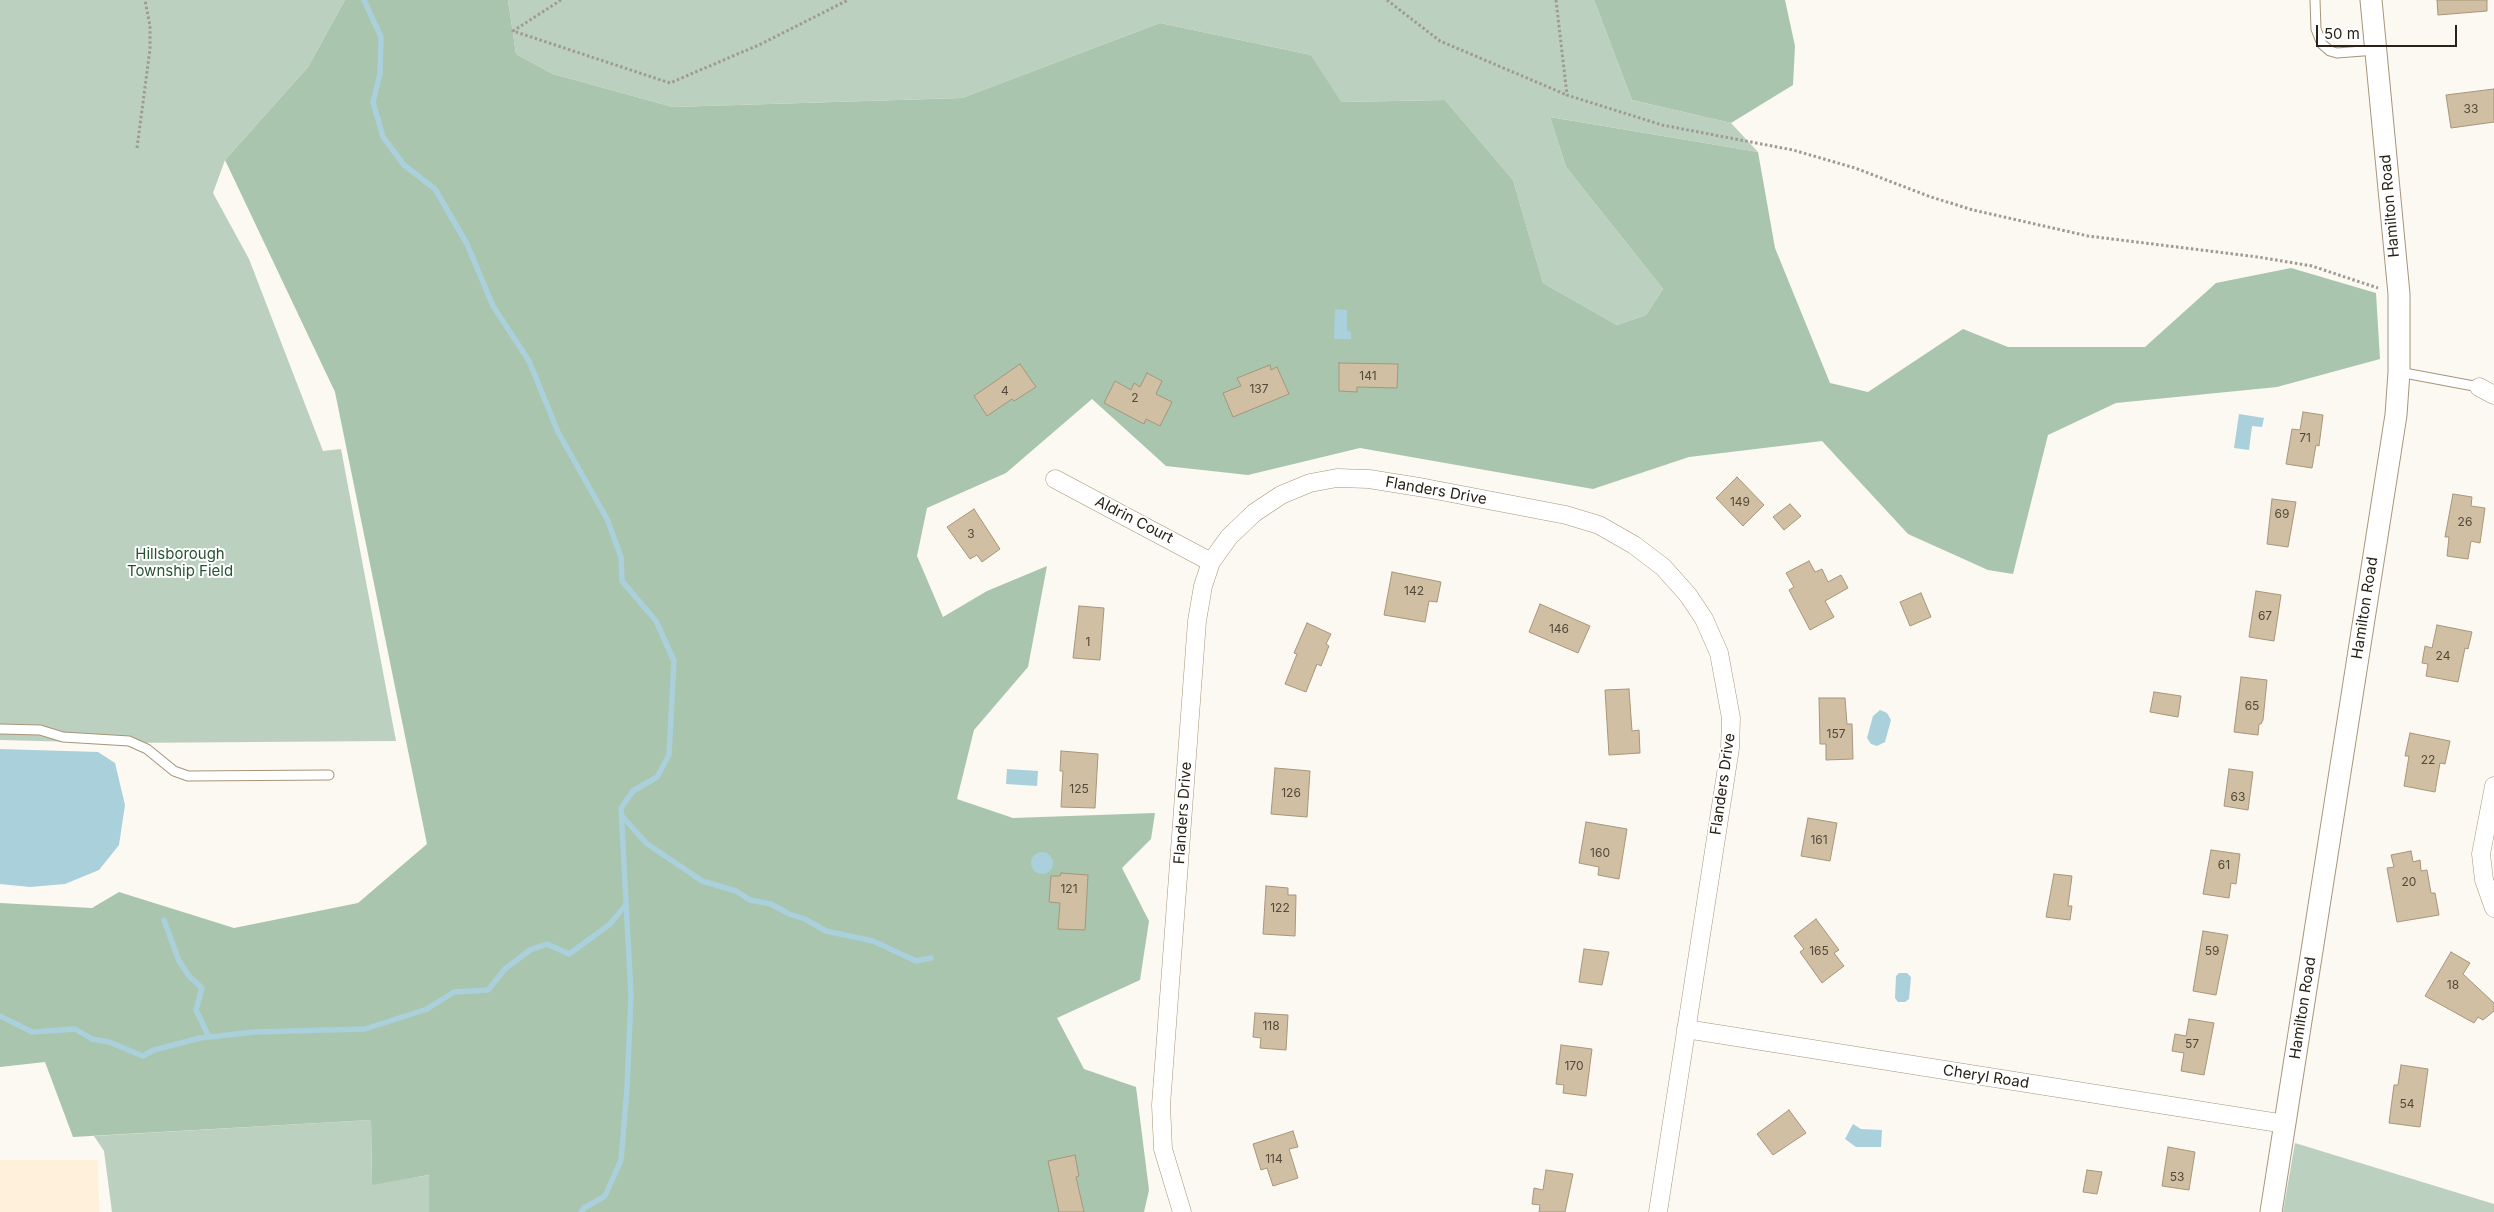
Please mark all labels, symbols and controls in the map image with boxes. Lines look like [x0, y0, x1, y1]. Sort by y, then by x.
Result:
scale bar [2319, 15, 2460, 47]
text: 50 m [2324, 24, 2360, 43]
house number: 33 [2464, 102, 2478, 116]
street label: Hamilton Road [2377, 154, 2403, 258]
house number: 141 [1359, 369, 1377, 383]
house number: 137 [1249, 382, 1269, 396]
house number: 4 [1001, 384, 1009, 398]
house number: 2 [1131, 391, 1139, 405]
house number: 71 [2299, 431, 2311, 445]
street label: Flanders Drive [1384, 473, 1488, 509]
street label: Aldrin Court [1092, 493, 1176, 547]
house number: 149 [1730, 495, 1750, 509]
house number: 69 [2275, 507, 2289, 521]
house number: 26 [2458, 515, 2472, 529]
house number: 3 [967, 527, 975, 541]
park label: Hillsborough Township Field [127, 545, 233, 580]
street label: Hamilton Road [2348, 556, 2382, 660]
house number: 142 [1404, 584, 1424, 598]
house number: 67 [2258, 609, 2272, 623]
house number: 146 [1549, 622, 1569, 636]
house number: 1 [1086, 635, 1090, 649]
house number: 24 [2436, 649, 2450, 663]
house number: 65 [2245, 699, 2259, 713]
house number: 157 [1827, 727, 1845, 741]
street label: Flanders Drive [1707, 732, 1739, 836]
house number: 22 [2421, 753, 2435, 767]
street label: Flanders Drive [1170, 761, 1196, 865]
house number: 125 [1069, 782, 1089, 796]
house number: 126 [1281, 786, 1301, 800]
house number: 63 [2231, 790, 2245, 804]
house number: 161 [1810, 833, 1828, 847]
house number: 160 [1590, 846, 1610, 860]
house number: 61 [2218, 858, 2230, 872]
house number: 20 [2402, 875, 2416, 889]
house number: 121 [1060, 882, 1078, 896]
house number: 122 [1270, 901, 1290, 915]
house number: 165 [1809, 944, 1829, 958]
house number: 59 [2205, 944, 2219, 958]
street label: Hamilton Road [2286, 956, 2320, 1060]
house number: 18 [2447, 978, 2459, 992]
house number: 118 [1262, 1019, 1280, 1033]
house number: 57 [2185, 1037, 2199, 1051]
house number: 170 [1564, 1059, 1584, 1073]
street label: Cheryl Road [1942, 1061, 2030, 1093]
house number: 54 [2399, 1097, 2415, 1111]
house number: 114 [1265, 1152, 1283, 1166]
house number: 53 [2170, 1170, 2184, 1184]

